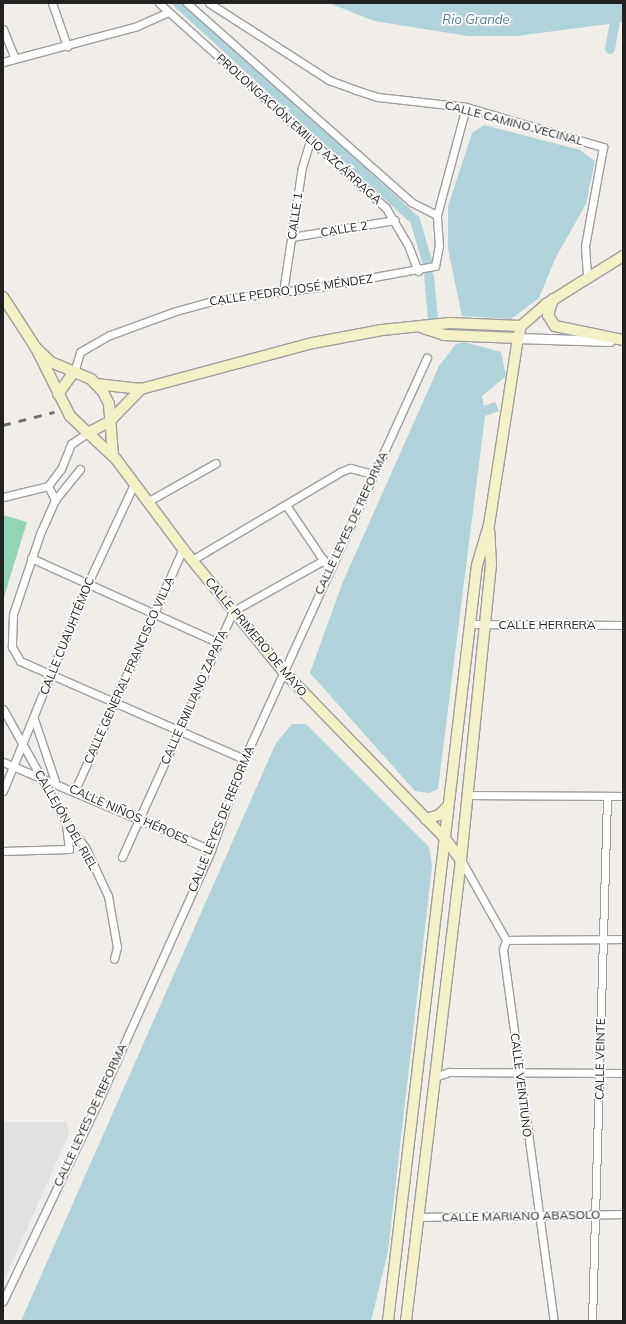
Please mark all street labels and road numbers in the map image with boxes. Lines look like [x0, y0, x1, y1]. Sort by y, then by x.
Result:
street label: PROLONGACIÓN EMILIO AZCÁRRAGA [213, 51, 385, 207]
street label: CALLE CAMINO VECINAL [443, 98, 585, 148]
street label: CALLE 1 [285, 192, 305, 240]
street label: CALLE 2 [320, 218, 368, 240]
street label: CALLE PEDRO JOSÉ MÉNDEZ [208, 271, 374, 309]
street label: CALLE LEYES DE REFORMA [311, 449, 391, 597]
street label: CALLE GENERAL FRANCISCO VILLA [81, 574, 177, 766]
street label: CALLE CUAUHTÉMOC [37, 575, 97, 697]
street label: CALLE PRIMERO DE MAYO [202, 575, 310, 699]
street label: CALLE HERRERA [499, 618, 595, 632]
street label: CALLE EMILIANO ZAPATA [158, 627, 230, 767]
street label: CALLE LEYES DE REFORMA [185, 744, 257, 894]
street label: CALLEJÓN DEL RIEL [32, 767, 100, 873]
street label: CALLE NIÑOS HÉROES [67, 781, 191, 847]
street label: CALLE VEINTE [592, 1018, 608, 1100]
street label: CALLE VEINTIUNO [507, 1032, 535, 1138]
street label: CALLE LEYES DE REFORMA [50, 1041, 130, 1189]
street label: CALLE MARIANO ABASOLO [442, 1207, 600, 1225]

